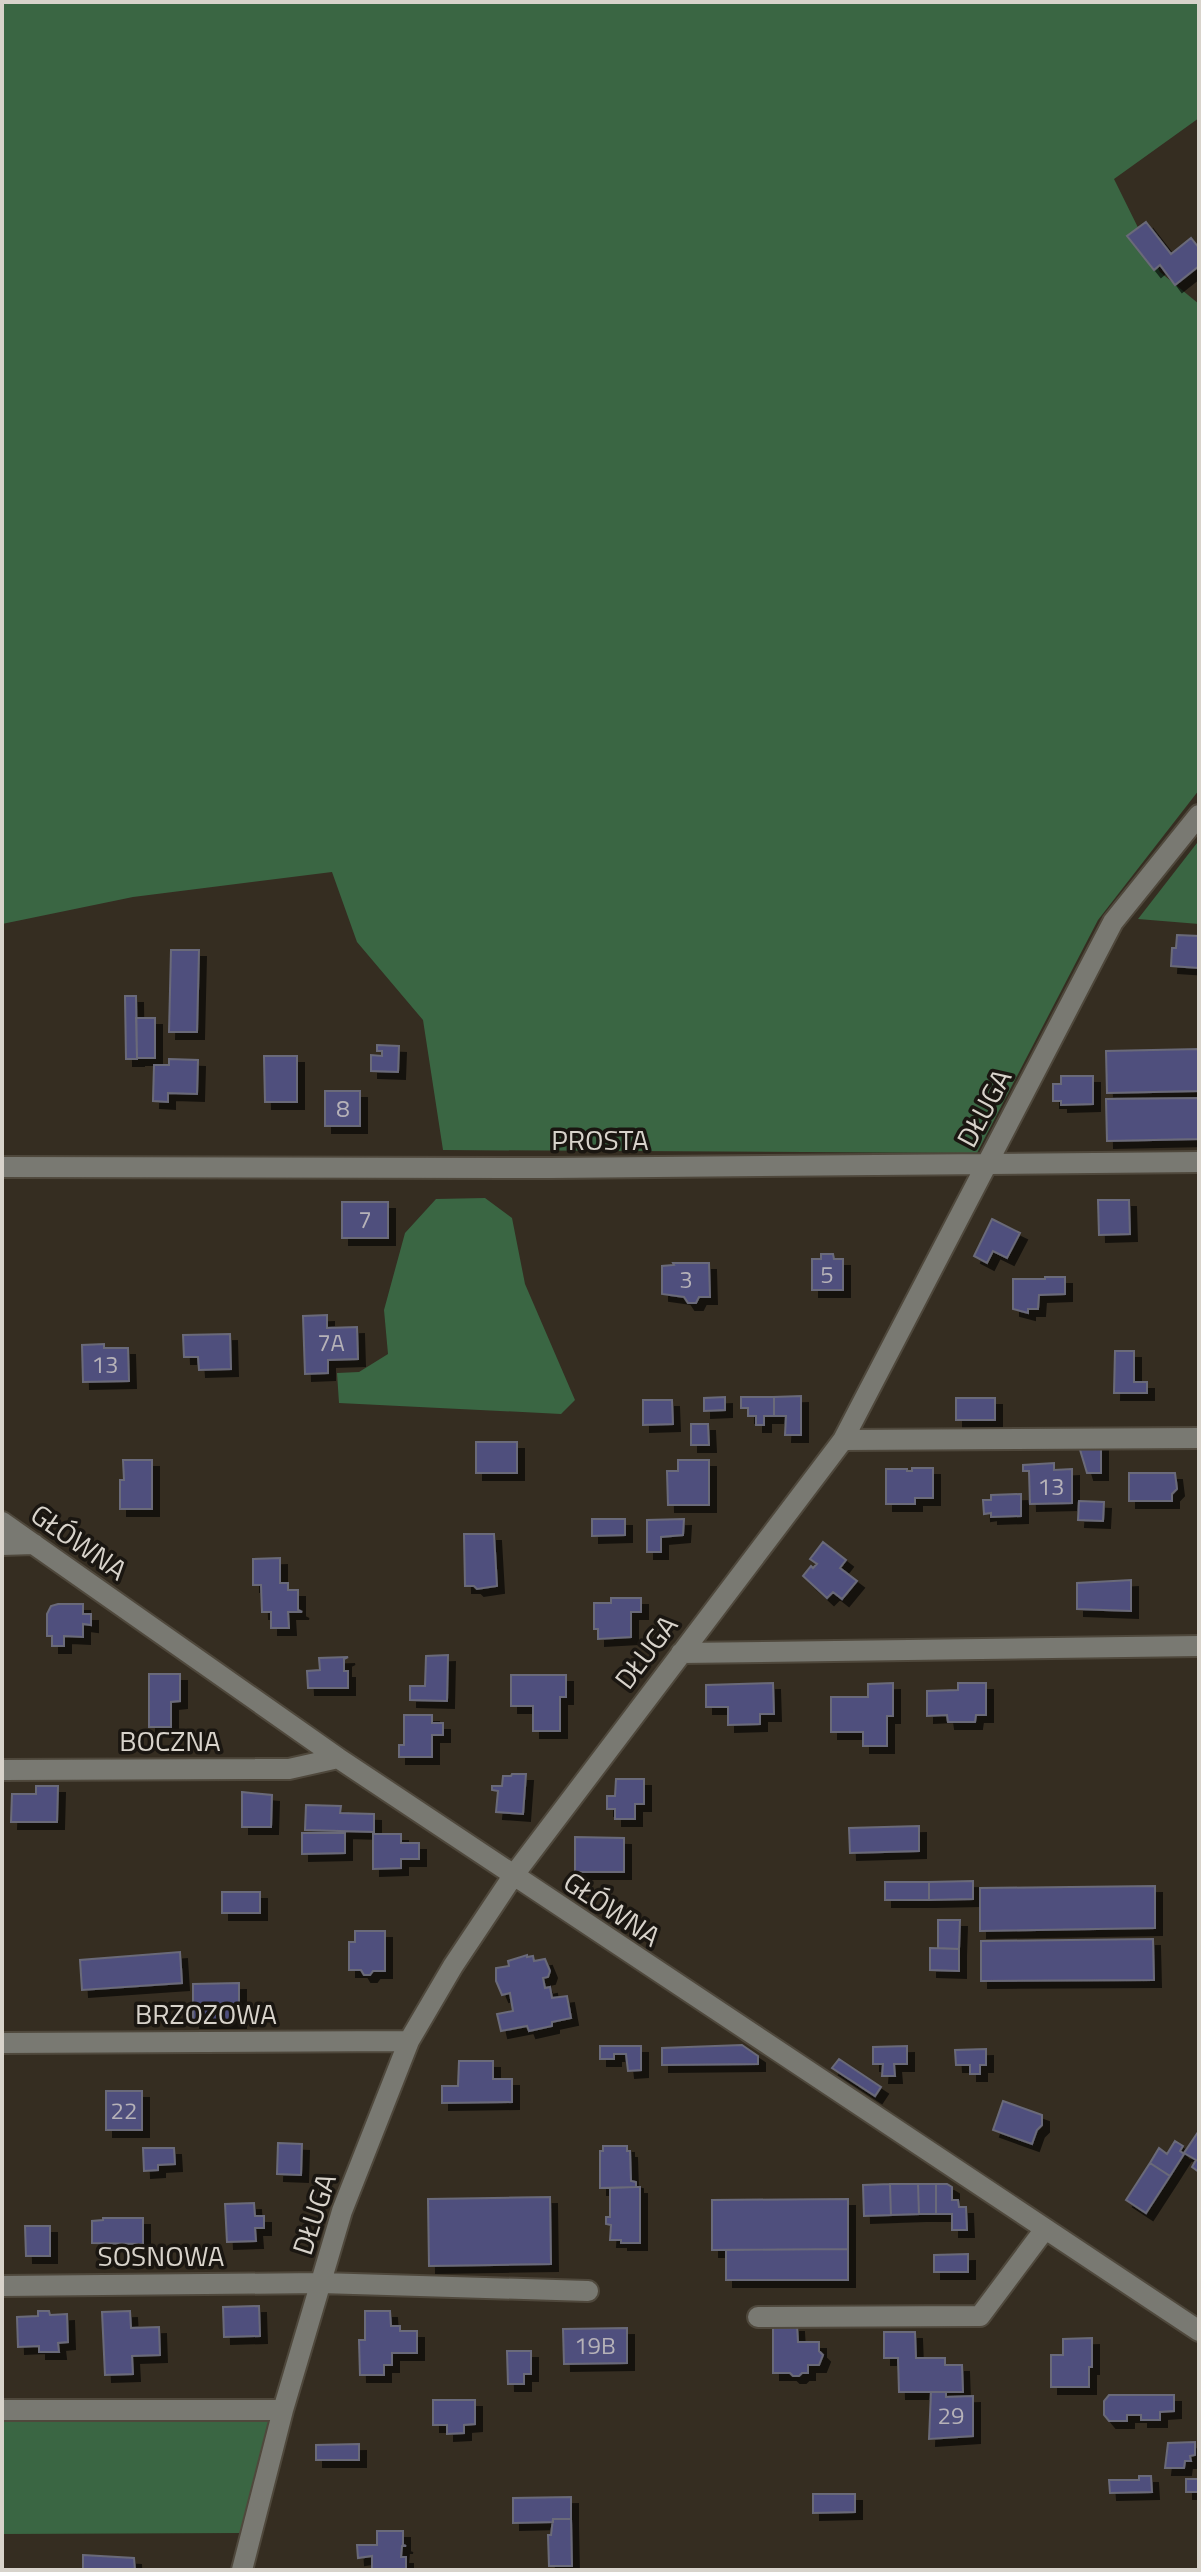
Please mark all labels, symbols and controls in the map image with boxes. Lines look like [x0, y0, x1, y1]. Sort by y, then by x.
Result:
street label: DŁUGA [945, 1061, 1022, 1155]
house number: 8 [336, 1090, 350, 1126]
street label: PROSTA [551, 1118, 649, 1161]
house number: 7 [358, 1201, 372, 1237]
house number: 5 [820, 1256, 834, 1292]
house number: 3 [679, 1261, 693, 1297]
house number: 7A [317, 1324, 345, 1360]
house number: 13 [92, 1346, 118, 1382]
house number: 13 [1038, 1468, 1064, 1504]
street label: GŁÓWNA [22, 1493, 137, 1591]
street label: DŁUGA [603, 1605, 688, 1698]
street label: BOCZNA [119, 1719, 221, 1762]
street label: GŁÓWNA [555, 1860, 670, 1957]
street label: BRZOZOWA [135, 1992, 277, 2035]
house number: 22 [111, 2092, 137, 2128]
street label: DŁUGA [280, 2167, 347, 2260]
street label: SOSNOWA [97, 2234, 225, 2277]
house number: 19B [574, 2327, 616, 2363]
house number: 29 [938, 2397, 964, 2433]

